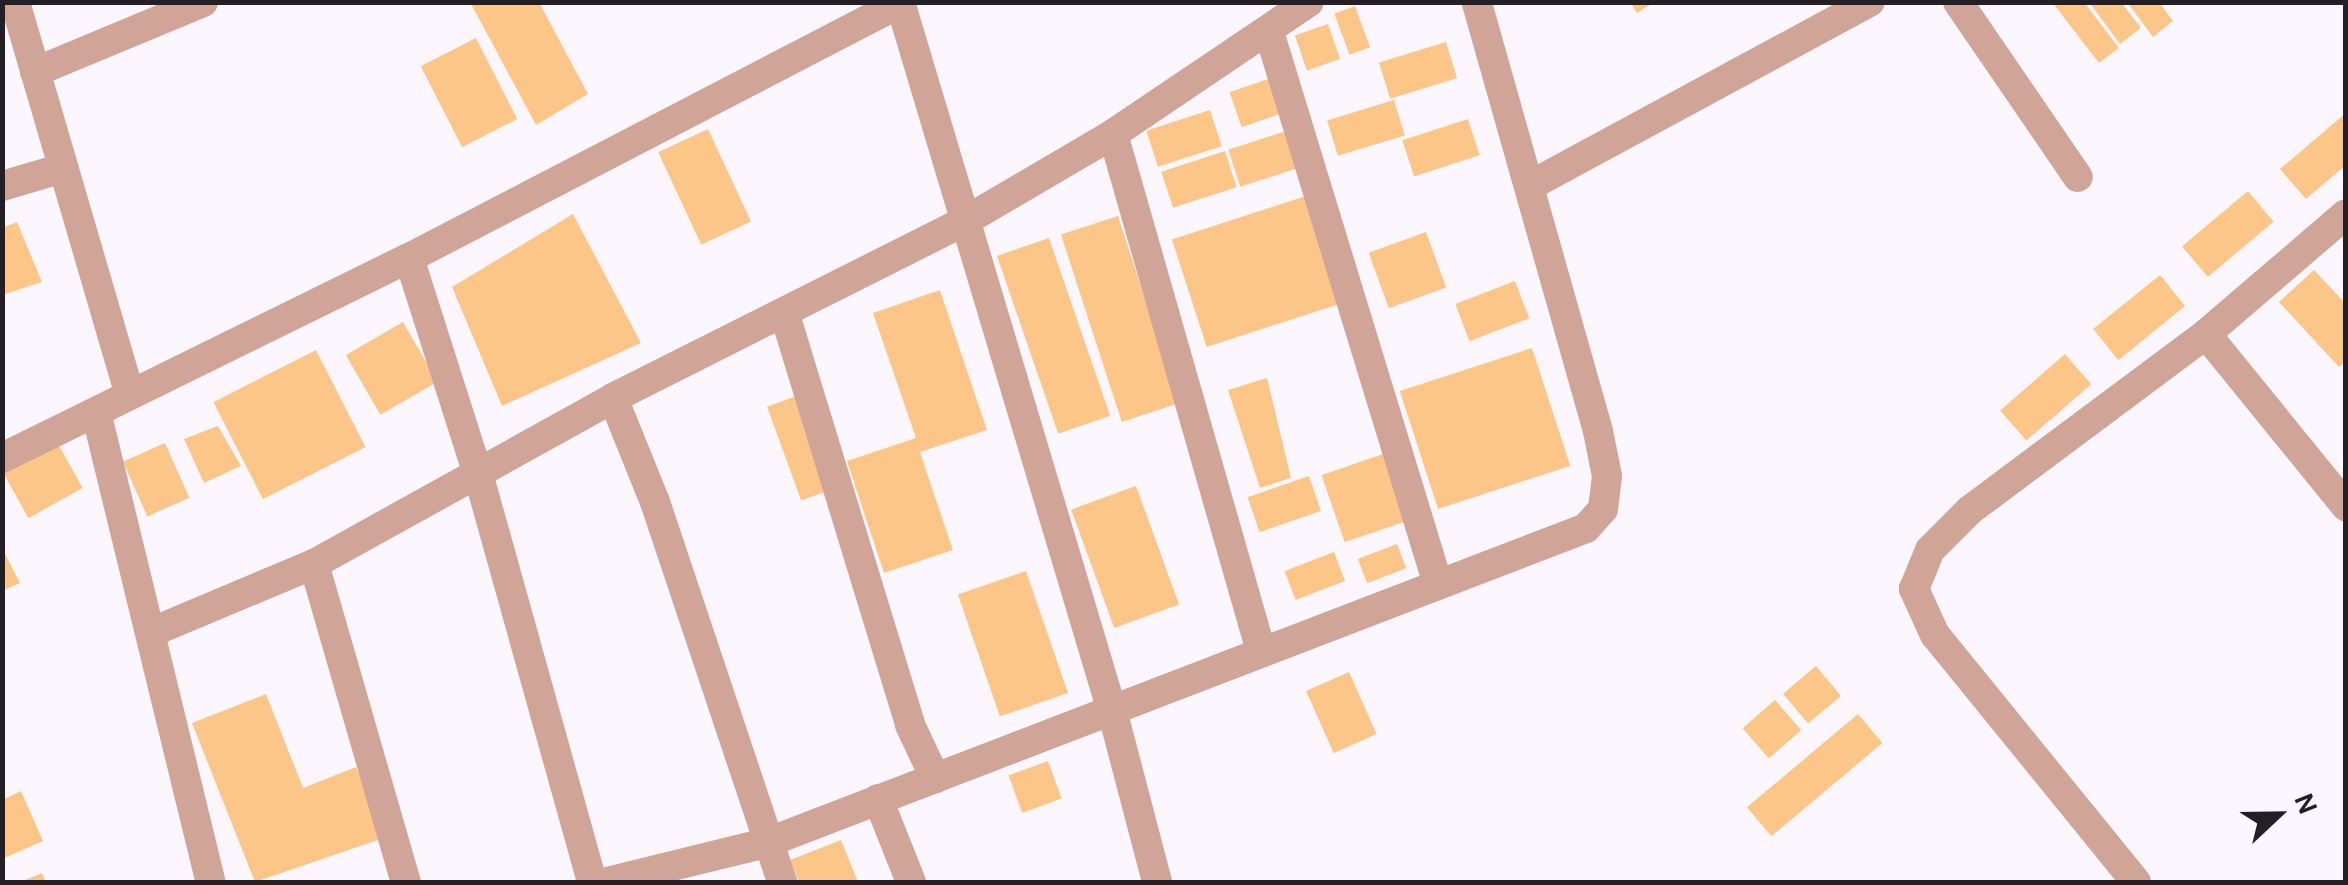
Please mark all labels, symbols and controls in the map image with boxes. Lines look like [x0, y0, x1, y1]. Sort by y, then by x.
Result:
north arrow [2228, 765, 2328, 865]
text: N [2287, 788, 2325, 819]

